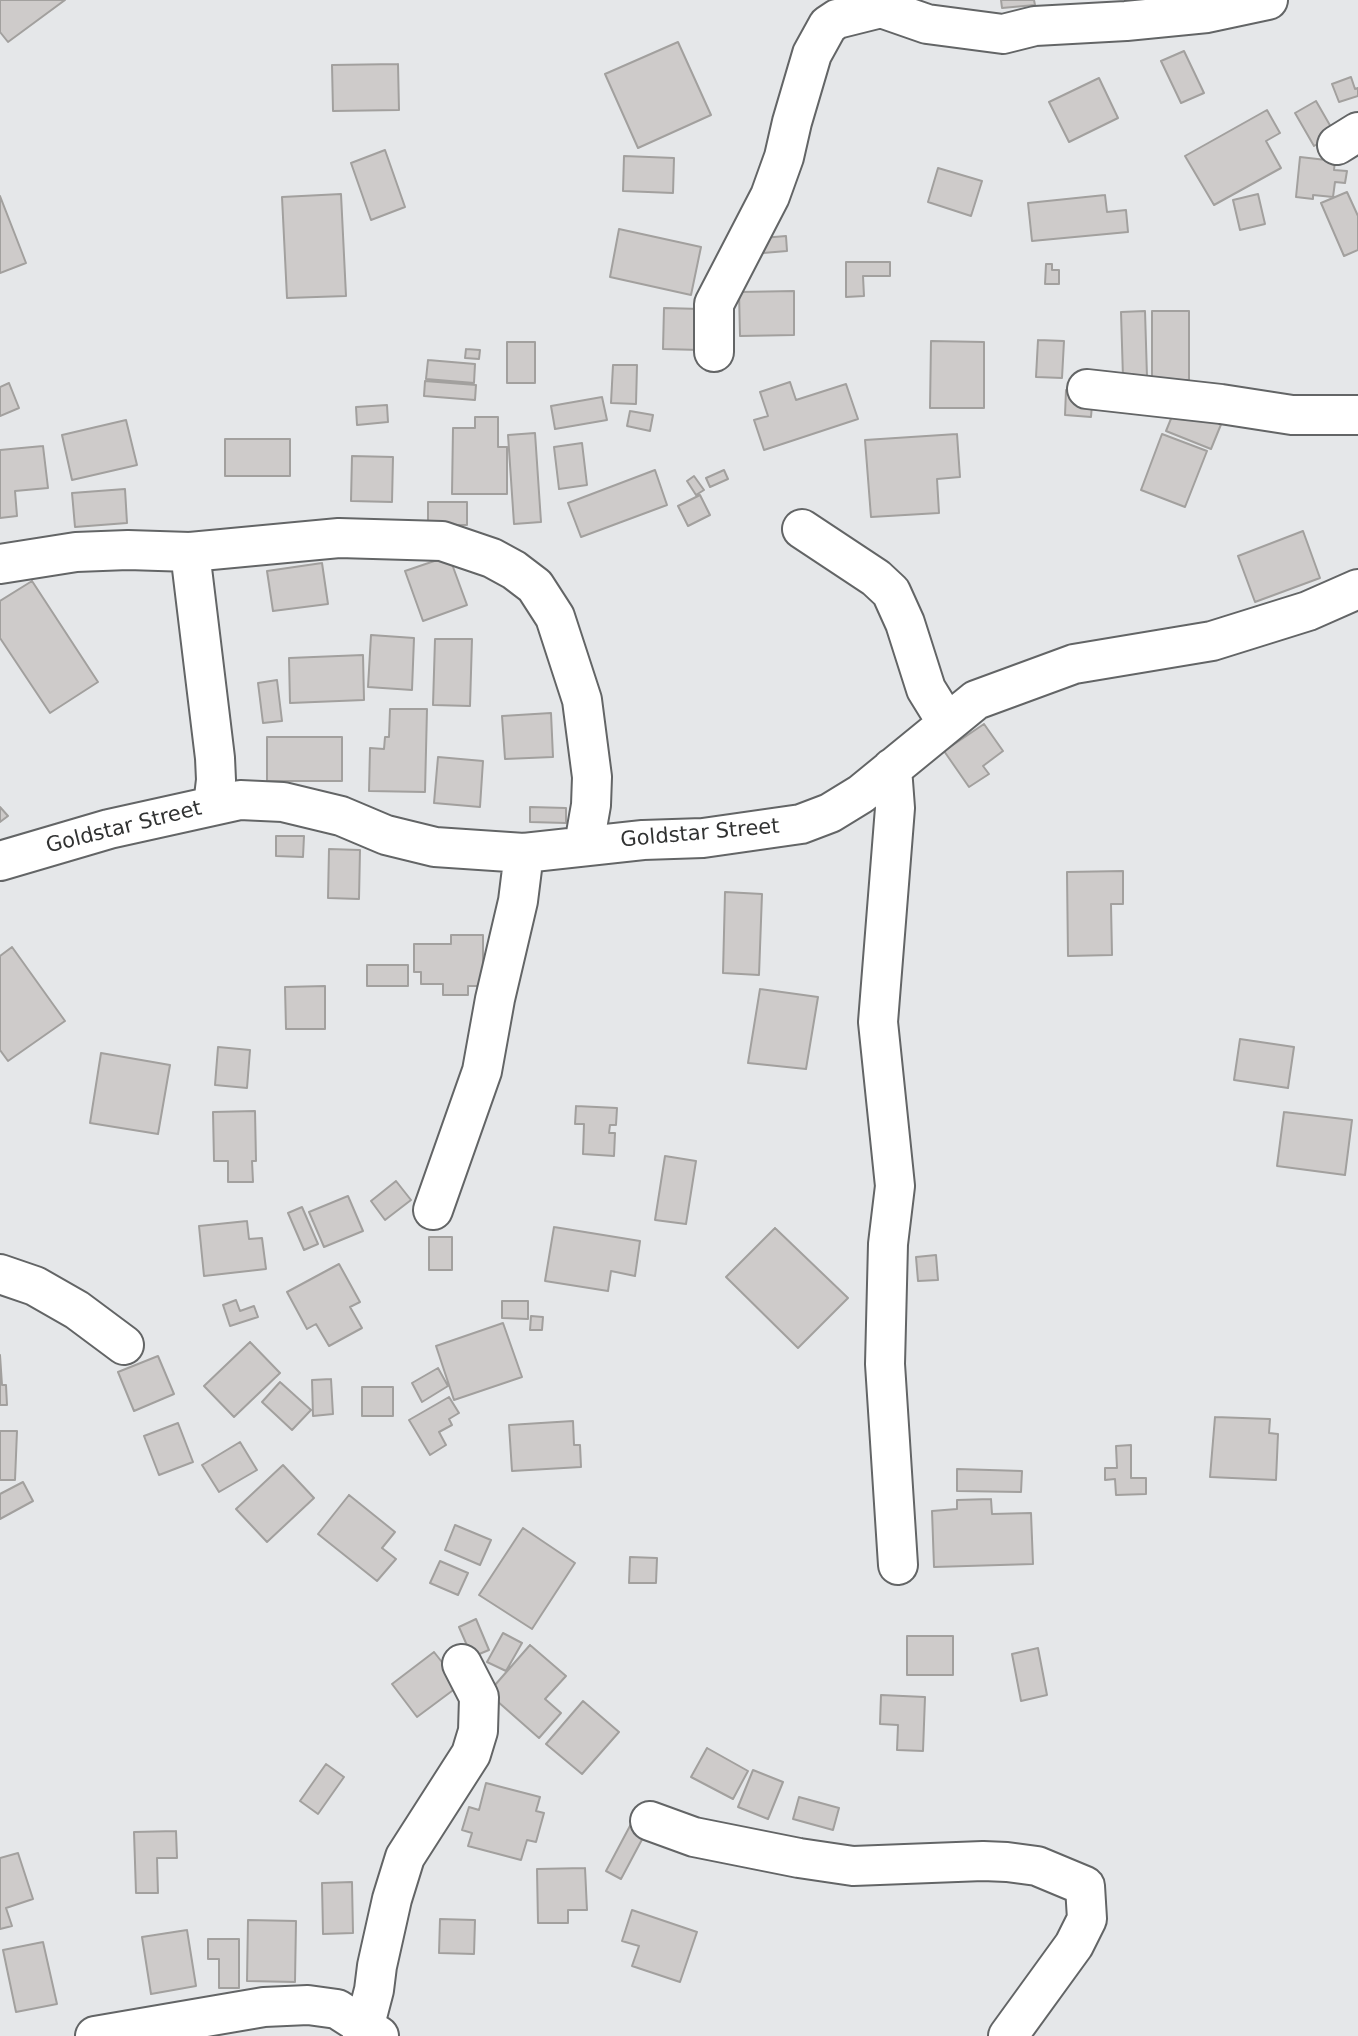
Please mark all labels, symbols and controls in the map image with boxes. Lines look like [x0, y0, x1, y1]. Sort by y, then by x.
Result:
street label: Goldstar Street [44, 796, 204, 860]
street label: Goldstar Street [619, 814, 781, 854]

